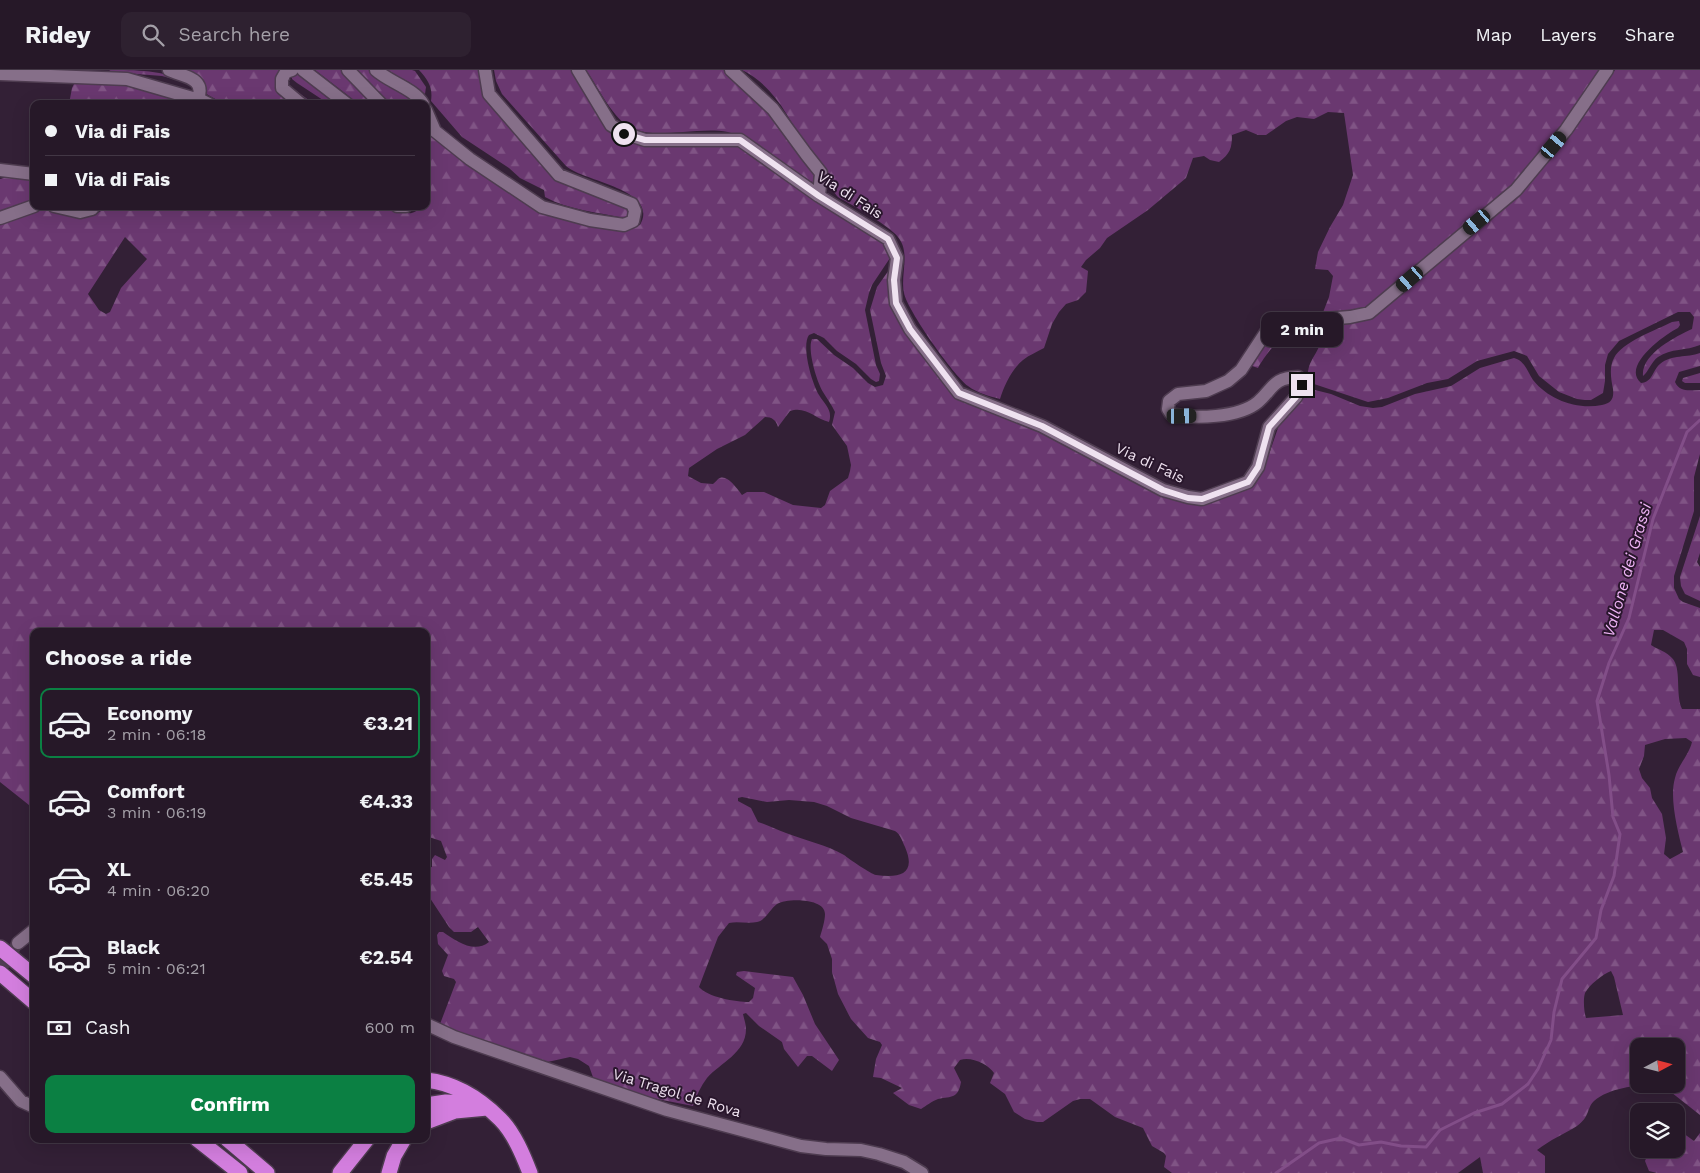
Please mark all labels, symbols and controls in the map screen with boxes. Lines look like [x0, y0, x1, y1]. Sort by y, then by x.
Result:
search box [121, 12, 471, 57]
text: Ridey [25, 21, 91, 49]
icon: search [139, 21, 167, 49]
text: Search here [179, 23, 290, 46]
text: Map [1475, 24, 1512, 45]
text: Layers [1540, 24, 1597, 45]
text: Share [1625, 24, 1675, 45]
text: Via di Fais [75, 120, 170, 143]
route start [613, 123, 635, 145]
car [1538, 129, 1569, 161]
street label: Via di Fais [814, 167, 886, 223]
text: Via di Fais [75, 168, 170, 191]
car [1460, 207, 1493, 237]
car [1393, 263, 1426, 295]
callout: 2 min [1261, 312, 1343, 348]
text: 2 min [1280, 320, 1324, 339]
route end [1291, 374, 1313, 396]
car [1166, 408, 1197, 424]
street label: Via di Fais [1113, 439, 1188, 487]
water label: Vallone dei Grassi [1599, 500, 1655, 639]
text: Choose a ride [45, 645, 192, 670]
icon: car [47, 701, 92, 746]
text: Economy [107, 702, 192, 725]
text: €3.21 [363, 712, 413, 735]
text: 2 min · 06:18 [107, 725, 206, 744]
icon: car [47, 779, 92, 824]
text: Comfort [107, 780, 185, 803]
text: €4.33 [359, 790, 413, 813]
text: 3 min · 06:19 [107, 803, 206, 822]
icon: car [47, 857, 92, 902]
text: XL [107, 858, 131, 881]
text: €5.45 [360, 868, 413, 891]
text: 4 min · 06:20 [107, 881, 210, 900]
icon: car [47, 935, 92, 980]
text: Black [107, 936, 160, 959]
text: €2.54 [359, 946, 413, 969]
text: 5 min · 06:21 [107, 959, 206, 978]
icon: cash [45, 1014, 73, 1042]
text: Cash [85, 1016, 131, 1039]
text: 600 m [365, 1018, 415, 1037]
north arrow [1630, 1038, 1685, 1092]
map controls [1630, 1038, 1685, 1158]
street label: Via Tragol de Rova [611, 1065, 744, 1121]
button: Confirm [45, 1075, 415, 1133]
button: layers [1630, 1103, 1685, 1158]

